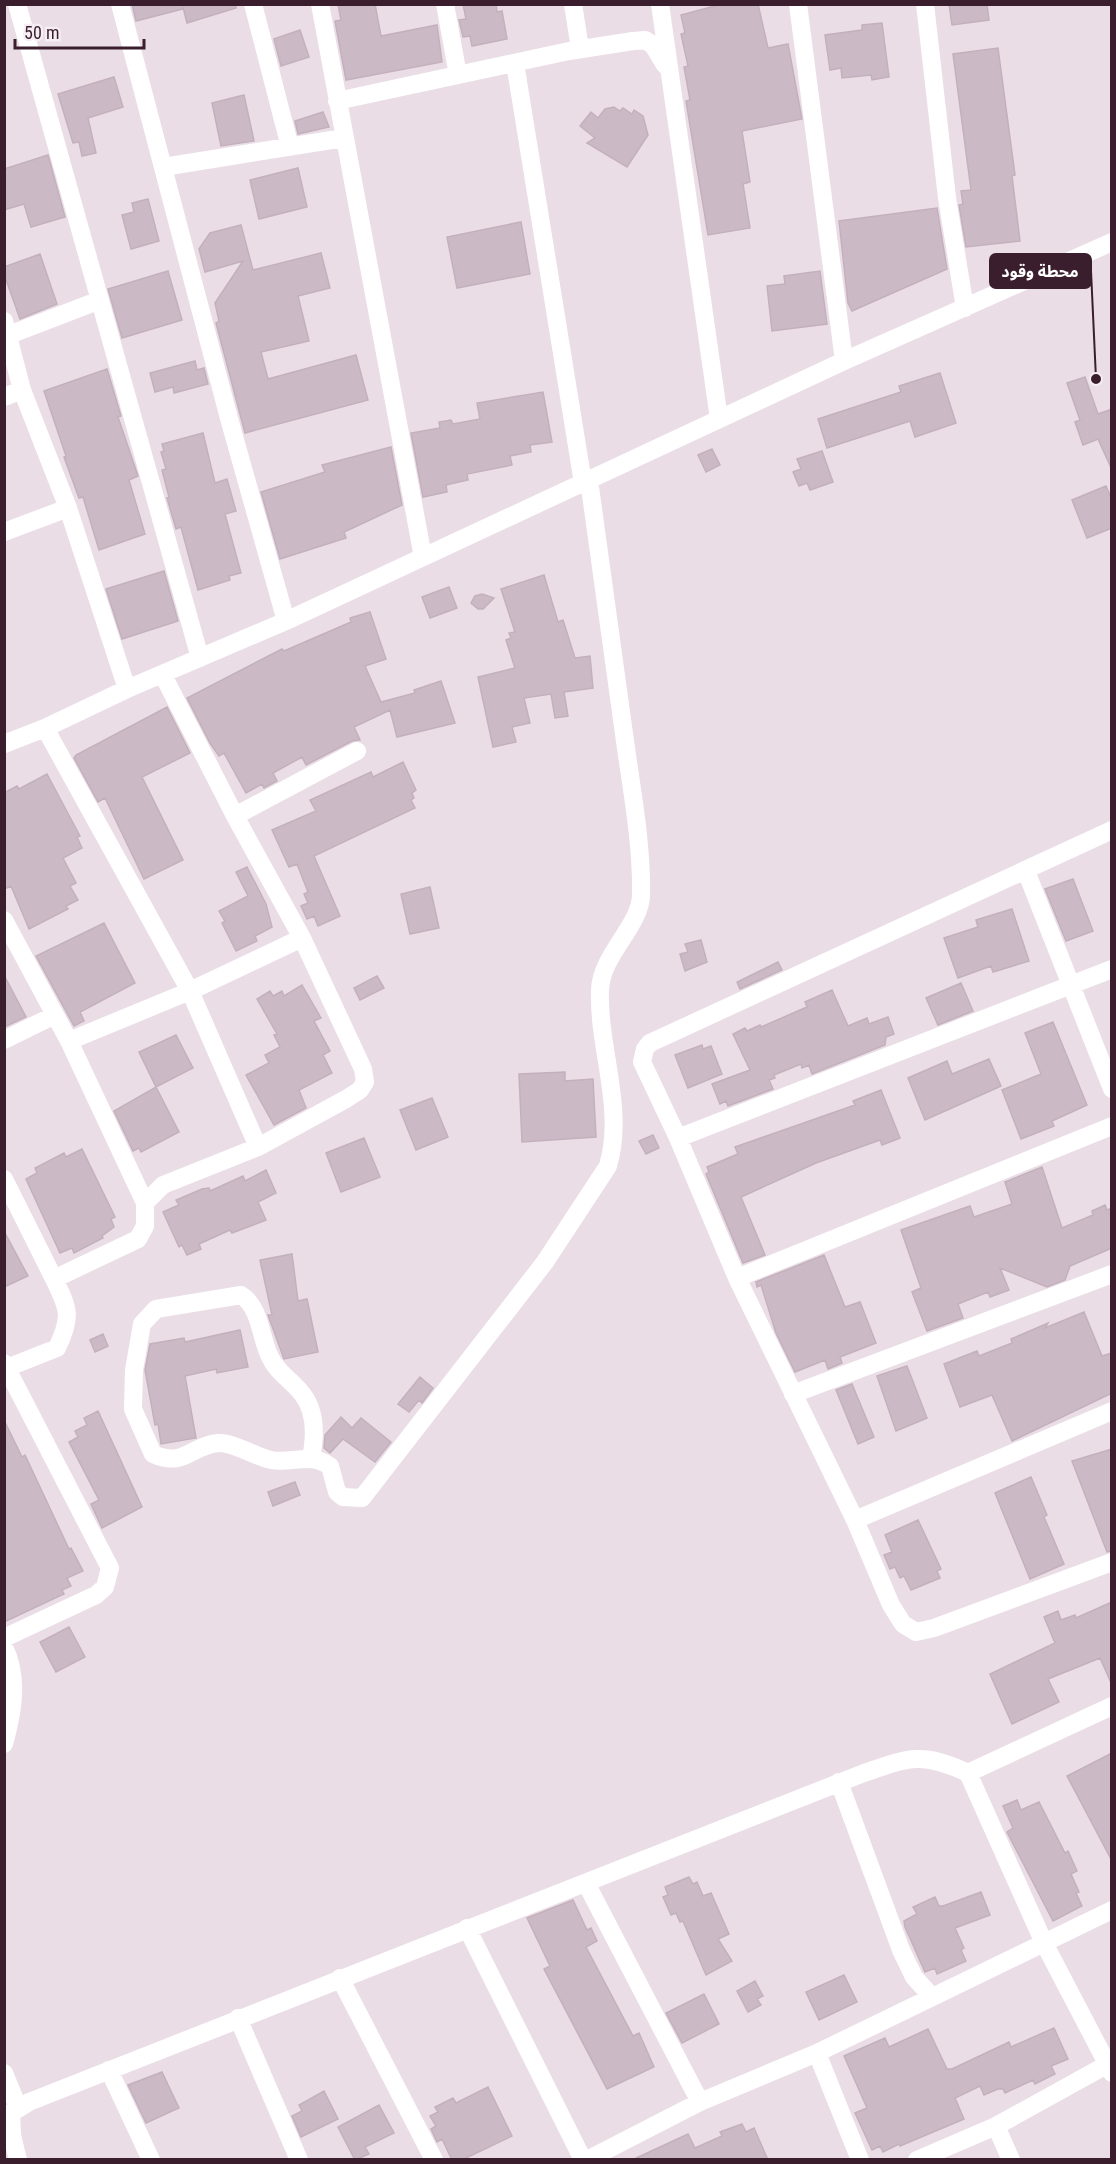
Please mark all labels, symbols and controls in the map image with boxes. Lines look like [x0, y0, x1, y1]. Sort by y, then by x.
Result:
scale bar [15, 12, 144, 50]
text: 50 m [24, 22, 59, 43]
callout: محطة وقود [990, 254, 1091, 288]
text: محطة وقود [1001, 262, 1079, 281]

